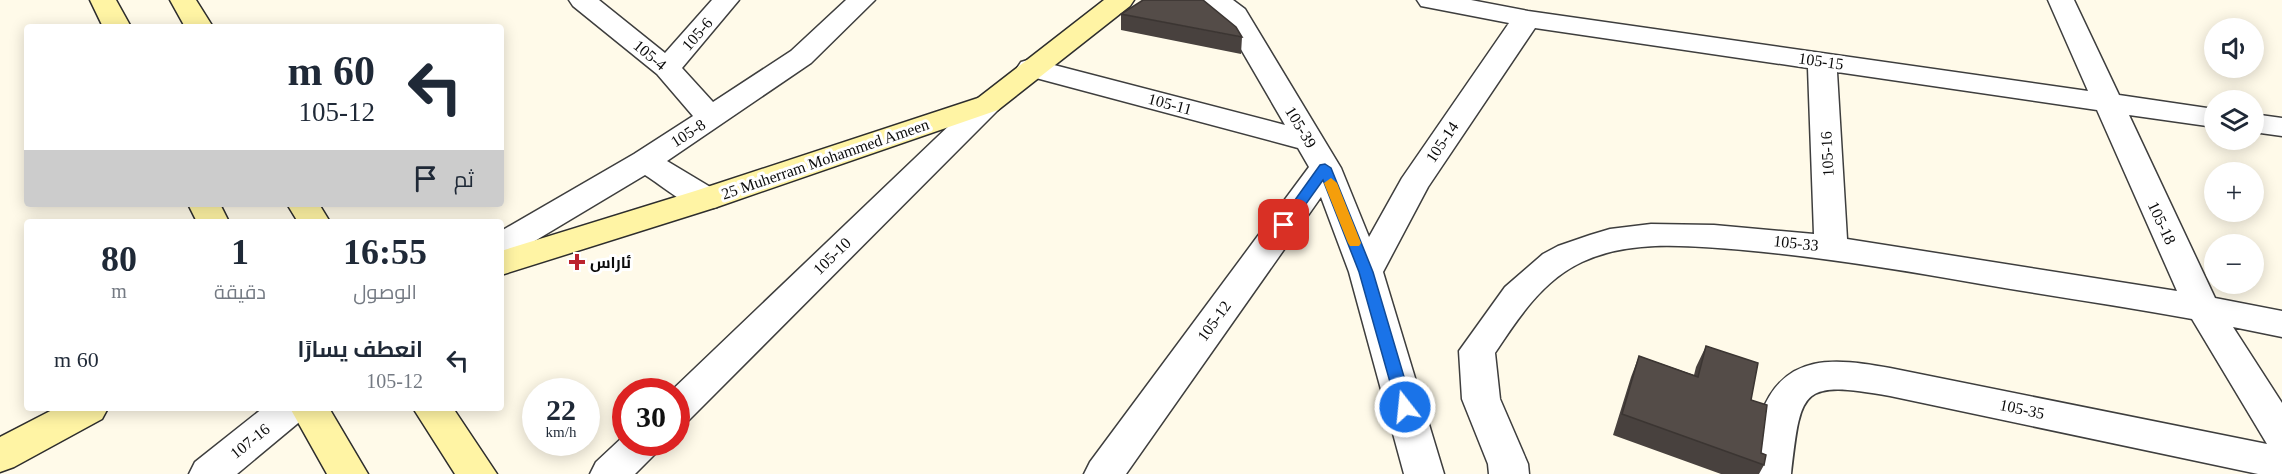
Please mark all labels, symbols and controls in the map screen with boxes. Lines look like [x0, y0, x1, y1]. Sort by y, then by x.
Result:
street label: 105-6 [678, 14, 716, 54]
map controls [2204, 18, 2264, 294]
button: sound [2204, 18, 2264, 78]
street label: 105-4 [630, 36, 670, 74]
text: 60 m [288, 48, 375, 94]
icon: left [396, 48, 474, 126]
street label: 105-15 [1797, 49, 1845, 73]
street label: 105-11 [1146, 90, 1194, 118]
button: layers [2204, 90, 2264, 150]
text: 105-12 [299, 97, 375, 127]
street label: 105-39 [1282, 103, 1320, 151]
street label: 25 Muherram Mohammed Ameen [719, 115, 931, 203]
street label: 105-8 [668, 116, 708, 150]
street label: 105-14 [1422, 118, 1462, 166]
street label: 105-16 [1817, 131, 1837, 177]
icon: arrive [409, 162, 442, 195]
button: + [2204, 162, 2264, 222]
text: ثم [454, 167, 474, 192]
pin [1258, 199, 1309, 250]
street label: 105-18 [2145, 199, 2179, 247]
icon: arrive [1267, 208, 1300, 241]
text: 1 [231, 232, 249, 272]
text: 16:55 [343, 232, 427, 272]
street label: 105-33 [1773, 232, 1819, 254]
street label: 105-10 [810, 234, 854, 278]
button: − [2204, 234, 2264, 294]
text: 80 [101, 239, 137, 279]
marker: ئاراس [568, 253, 586, 271]
place label: ئاراس [590, 254, 631, 272]
text: m [111, 280, 127, 302]
text: دقيقة [214, 281, 266, 303]
text: الوصول [353, 281, 417, 303]
street label: 105-12 [1194, 298, 1234, 344]
text: انعطف يسارًا [298, 337, 423, 362]
icon: left [441, 344, 474, 377]
text: 60 m [54, 347, 99, 372]
text: 105-12 [366, 370, 423, 392]
position arrow [1373, 375, 1437, 439]
speed limit sign: 30 [612, 378, 690, 456]
text: 22 [546, 393, 576, 426]
street label: 105-35 [1998, 396, 2046, 422]
street label: 107-16 [227, 420, 273, 462]
text: km/h [546, 424, 576, 440]

